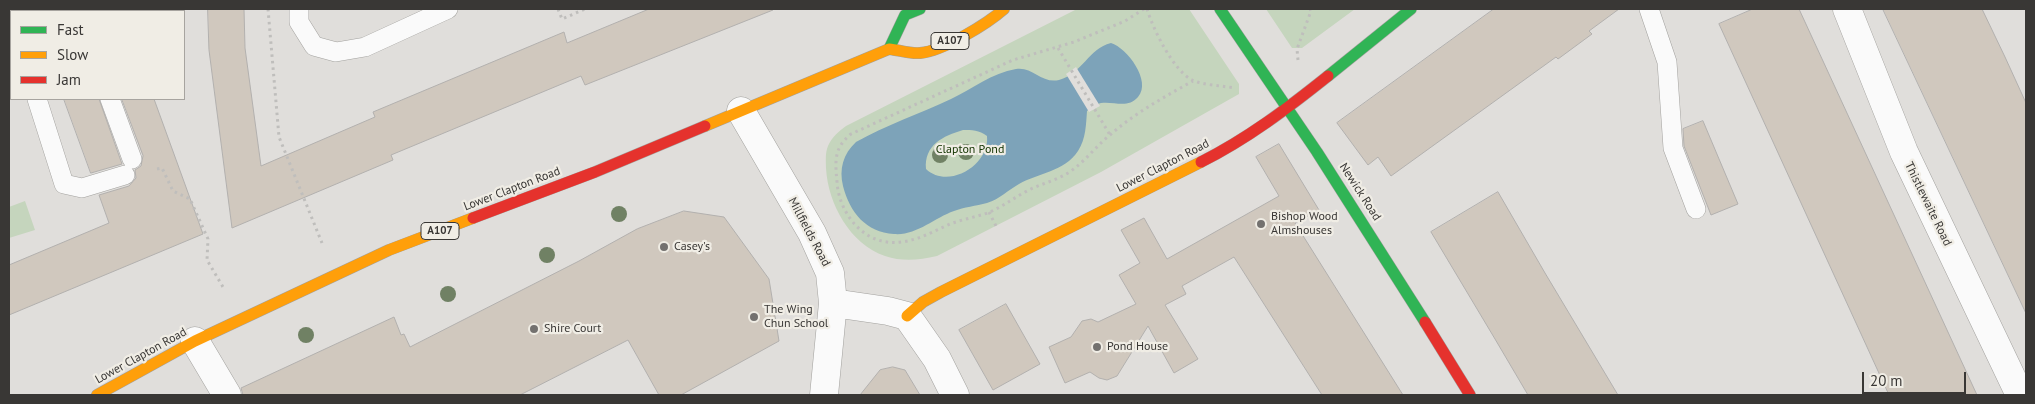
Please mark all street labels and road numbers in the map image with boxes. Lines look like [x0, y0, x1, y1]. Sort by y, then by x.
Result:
road number: A107 [931, 32, 969, 49]
street label: Lower Clapton Road [1114, 136, 1212, 196]
street label: Newick Road [1336, 160, 1384, 224]
street label: Thistlewaite Road [1901, 160, 1955, 248]
street label: Lower Clapton Road [462, 164, 562, 214]
street label: Millfields Road [785, 195, 833, 269]
road number: A107 [421, 222, 459, 240]
street label: Lower Clapton Road [93, 325, 189, 387]

